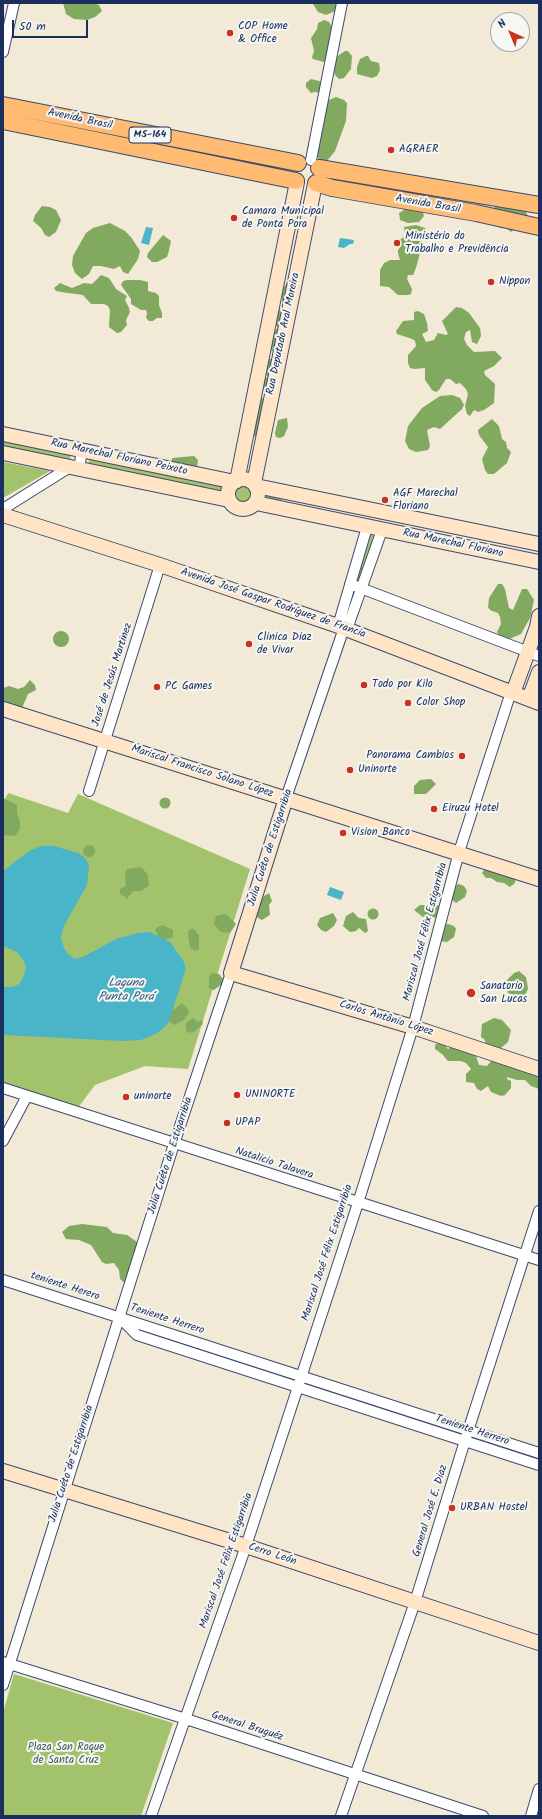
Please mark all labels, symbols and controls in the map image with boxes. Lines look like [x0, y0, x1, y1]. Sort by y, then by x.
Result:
scale bar [14, 12, 90, 38]
north arrow [490, 12, 530, 52]
text: N [494, 15, 511, 33]
text: 50 m [19, 17, 46, 36]
place label: COP Home & Office [238, 20, 288, 46]
marker: COP Home & Office [225, 28, 235, 38]
street label: Avenida Brasil [47, 107, 113, 133]
road number: MS-164 [129, 127, 171, 143]
place label: AGRAER [399, 143, 438, 157]
marker: AGRAER [386, 145, 396, 155]
street label: Avenida Brasil [395, 193, 461, 217]
place label: Camara Municipal de Ponta Pora [242, 205, 324, 231]
marker: Camara Municipal de Ponta Pora [229, 213, 239, 223]
place label: Ministério do Trabalho e Previdência [405, 230, 509, 256]
marker: Ministério do Trabalho e Previdência [392, 238, 402, 248]
street label: Rua Deputado Aral Moreira [265, 272, 303, 396]
place label: Nippon [499, 275, 530, 289]
marker: Nippon [486, 277, 496, 287]
street label: Rua Marechal Floriano Peixoto [49, 437, 189, 479]
place label: AGF Marechal Floriano [393, 487, 458, 513]
marker: AGF Marechal Floriano [380, 495, 390, 505]
street label: Rua Marechal Floriano [402, 527, 504, 561]
street label: Avenida José Gaspar Rodríguez de Francia [179, 566, 367, 642]
street label: José de Jesús Martinez [90, 622, 136, 728]
place label: Clinica Diaz de Vivar [257, 631, 312, 657]
marker: Clinica Diaz de Vivar [244, 639, 254, 649]
place label: Todo por Kilo [372, 678, 433, 692]
place label: PC Games [165, 680, 212, 694]
marker: Todo por Kilo [359, 680, 369, 690]
marker: PC Games [152, 682, 162, 692]
place label: Color Shop [416, 696, 465, 710]
marker: Color Shop [403, 698, 413, 708]
street label: Mariscal Francisco Solano López [129, 743, 275, 801]
place label: Panorama Cambios [366, 749, 454, 763]
marker: Panorama Cambios [457, 751, 467, 761]
place label: Uninorte [358, 763, 397, 777]
marker: Uninorte [345, 765, 355, 775]
street label: Julia Cuéto de Estigarribia [246, 788, 296, 908]
place label: Eiruzu Hotel [442, 802, 499, 816]
marker: Eiruzu Hotel [429, 804, 439, 814]
place label: Vision Banco [351, 826, 410, 840]
marker: Vision Banco [338, 828, 348, 838]
street label: Mariscal José Félix Estigarribia [401, 861, 451, 1003]
water label: Laguna Punta Porá [98, 977, 154, 1005]
place label: Sanatorio San Lucas [480, 980, 527, 1006]
marker: Sanatorio San Lucas [465, 987, 477, 999]
street label: Carlos Antônio López [337, 998, 435, 1040]
place label: UNINORTE [245, 1088, 295, 1102]
place label: uninorte [134, 1090, 171, 1104]
marker: UNINORTE [232, 1090, 242, 1100]
marker: uninorte [121, 1092, 131, 1102]
street label: Julia Cuéto de Estigarribia [146, 1096, 196, 1216]
place label: UPAP [235, 1116, 260, 1130]
marker: UPAP [222, 1118, 232, 1128]
street label: Natalicio Talavera [233, 1145, 315, 1183]
street label: Mariscal José Félix Estigarribia [300, 1183, 356, 1323]
street label: teniente Herero [29, 1270, 101, 1304]
street label: Teniente Herrero [128, 1302, 206, 1338]
street label: Julia Cuéto de Estigarribia [47, 1404, 97, 1524]
street label: Teniente Herrero [433, 1413, 511, 1449]
street label: General José E. Diaz [411, 1463, 451, 1559]
street label: Mariscal José Félix Estigarribia [198, 1491, 256, 1631]
place label: URBAN Hostel [460, 1501, 527, 1515]
marker: URBAN Hostel [447, 1503, 457, 1513]
street label: Cerro León [246, 1541, 298, 1569]
street label: General Bruguéz [210, 1709, 284, 1745]
park label: Plaza San Roque de Santa Cruz [28, 1741, 104, 1767]

